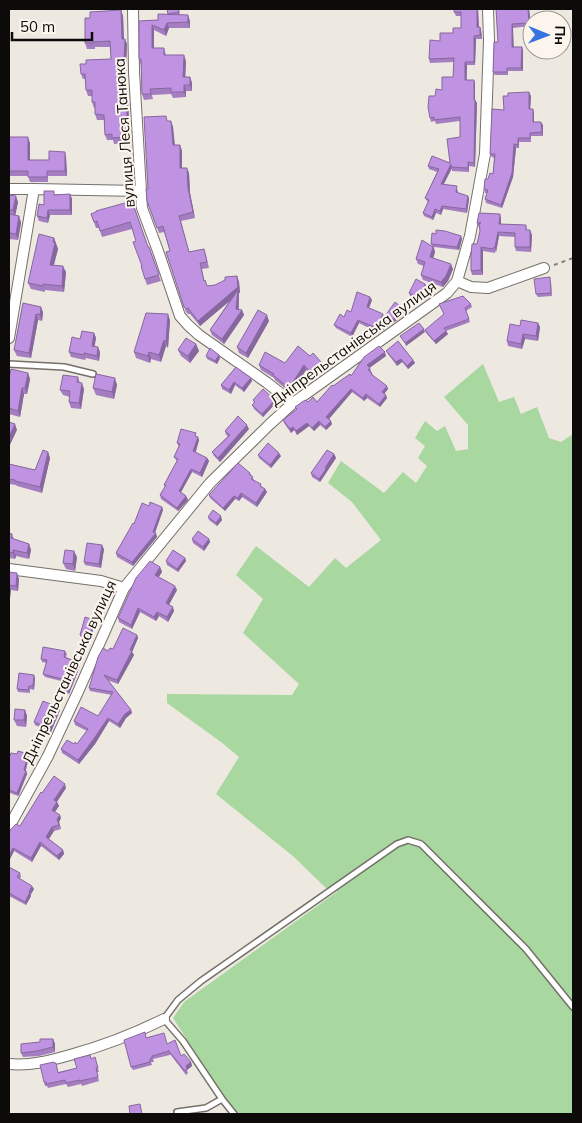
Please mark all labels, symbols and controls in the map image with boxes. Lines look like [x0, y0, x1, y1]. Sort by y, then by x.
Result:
scale bar [12, 10, 92, 42]
north arrow [522, 10, 572, 60]
text: 50 m [20, 17, 55, 36]
text: Пн [551, 25, 569, 45]
street label: вулиця Леся Танюка [109, 58, 139, 208]
street label: Дніпрельстанівська вулиця [266, 276, 440, 410]
street label: Дніпрельстанівська вулиця [18, 577, 120, 767]

